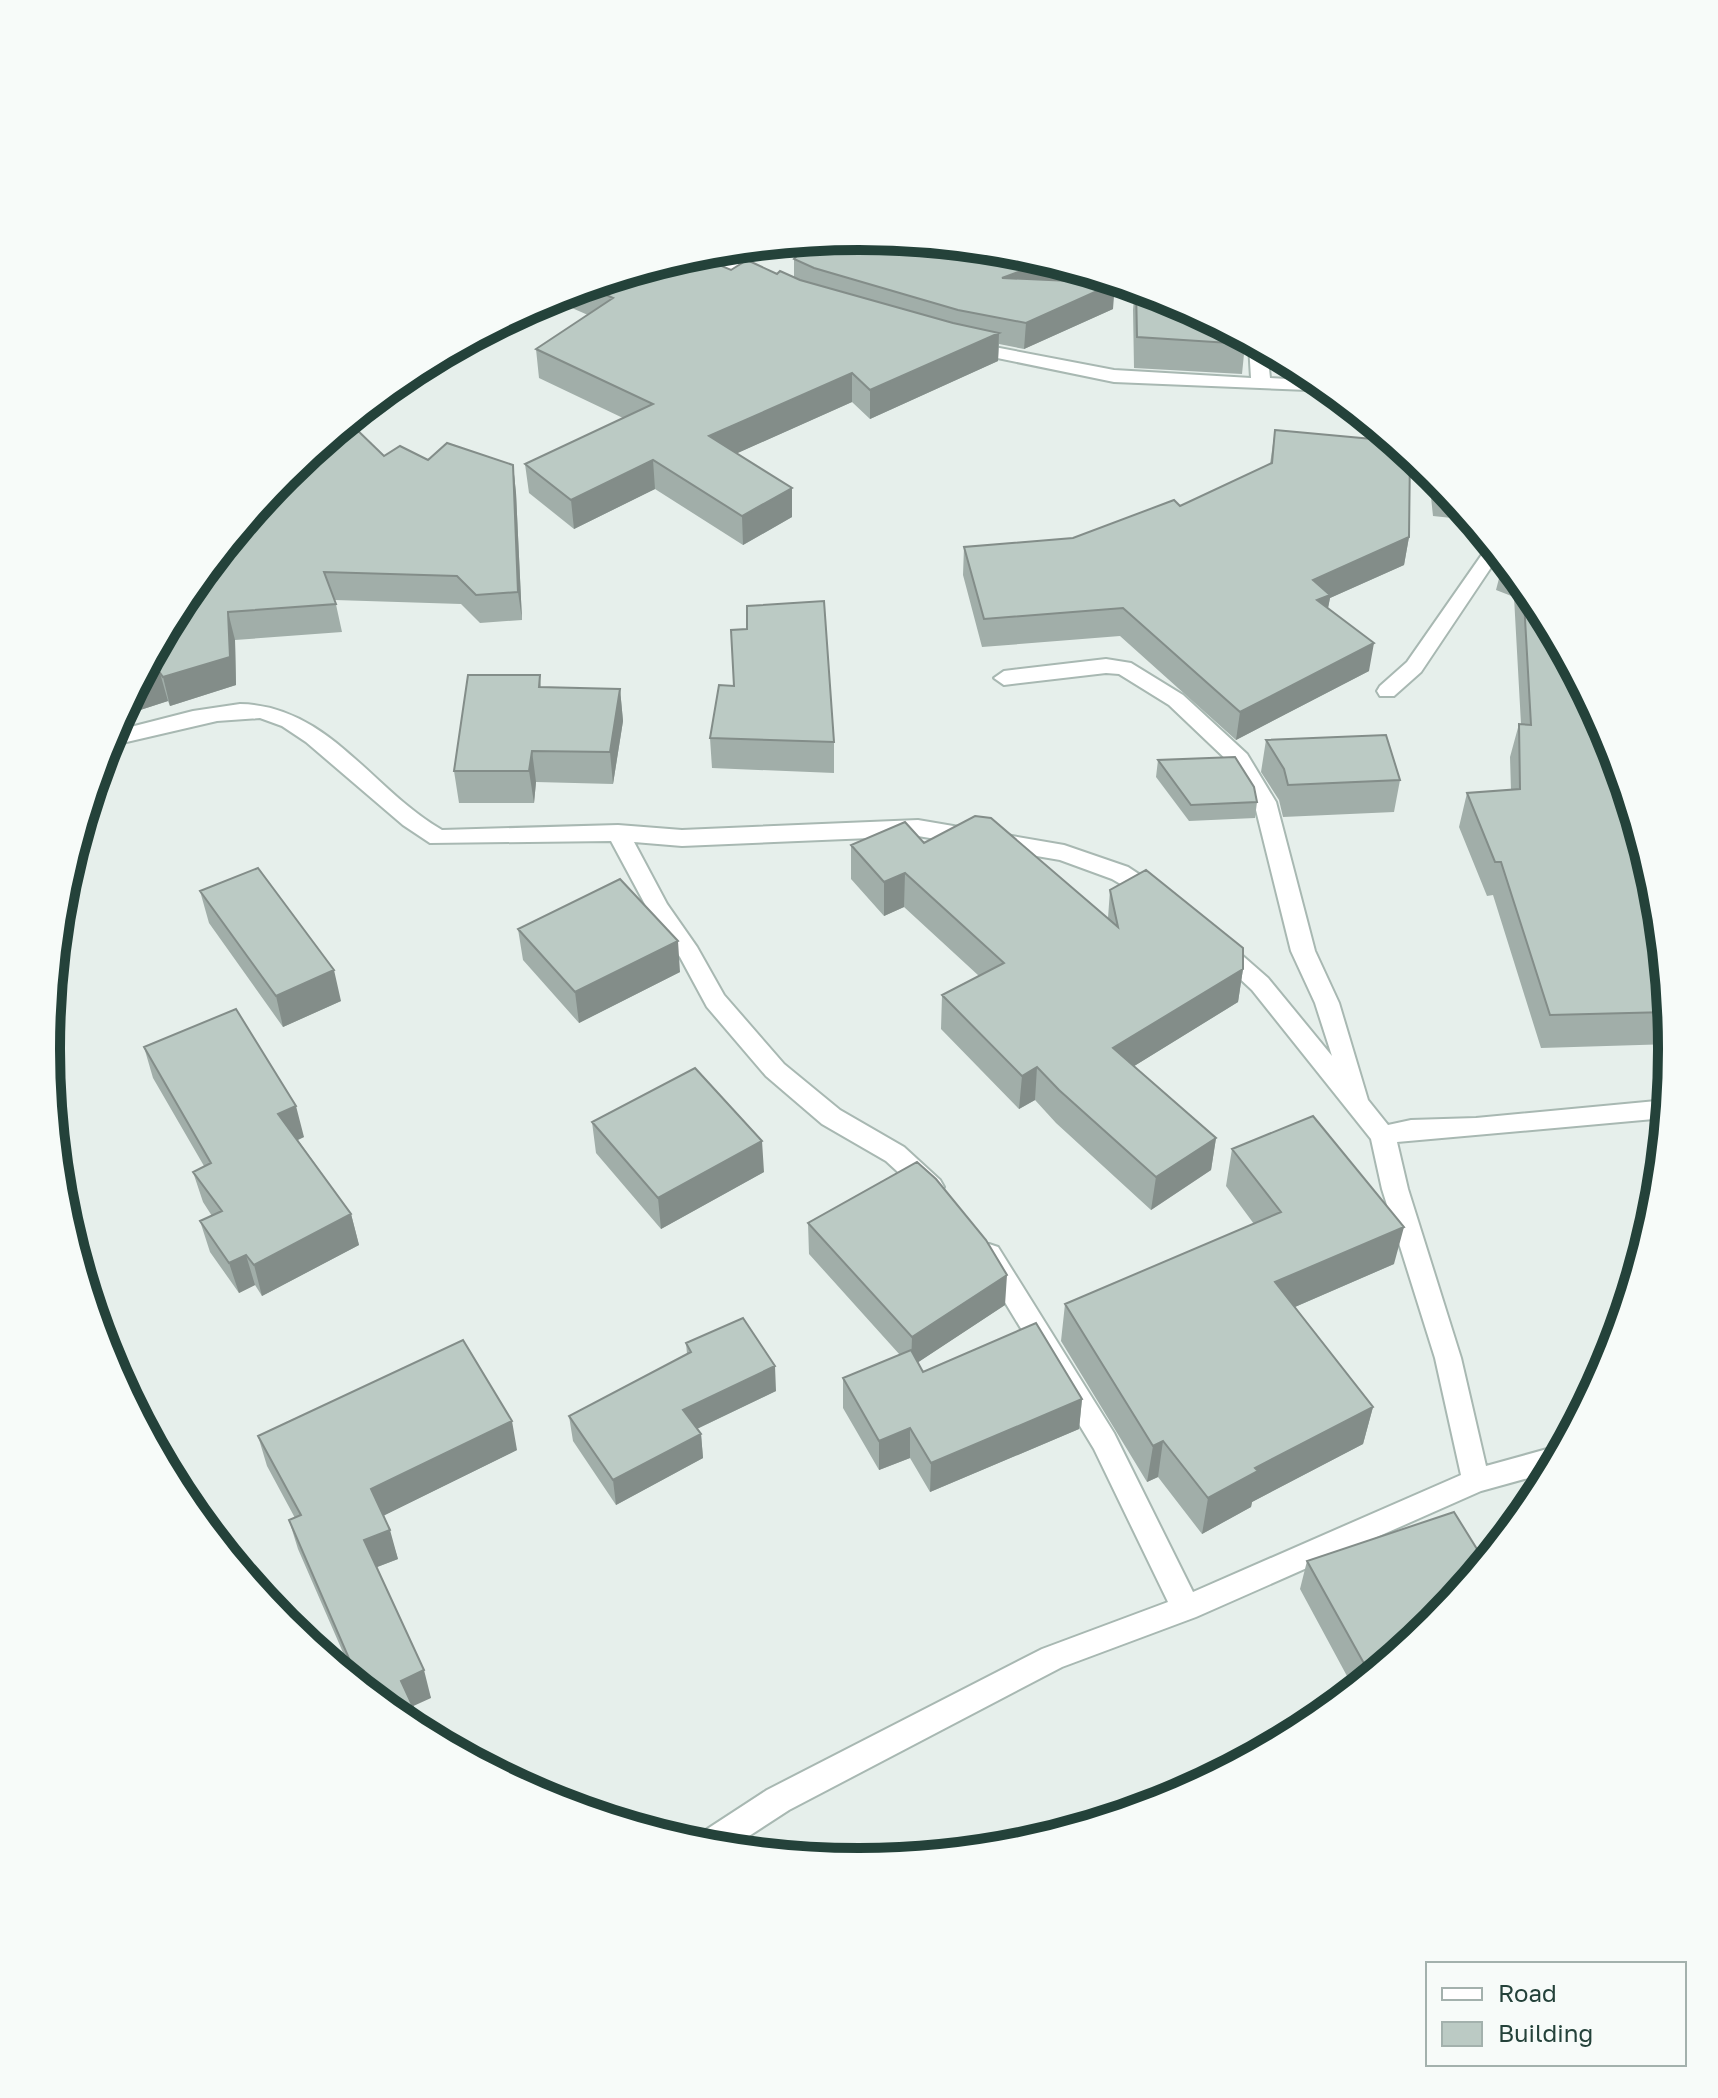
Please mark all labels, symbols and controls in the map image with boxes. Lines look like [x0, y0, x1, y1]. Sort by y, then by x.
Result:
legend [1426, 1962, 1686, 2066]
text: Road [1498, 1978, 1557, 2007]
text: Building [1498, 2018, 1593, 2047]

